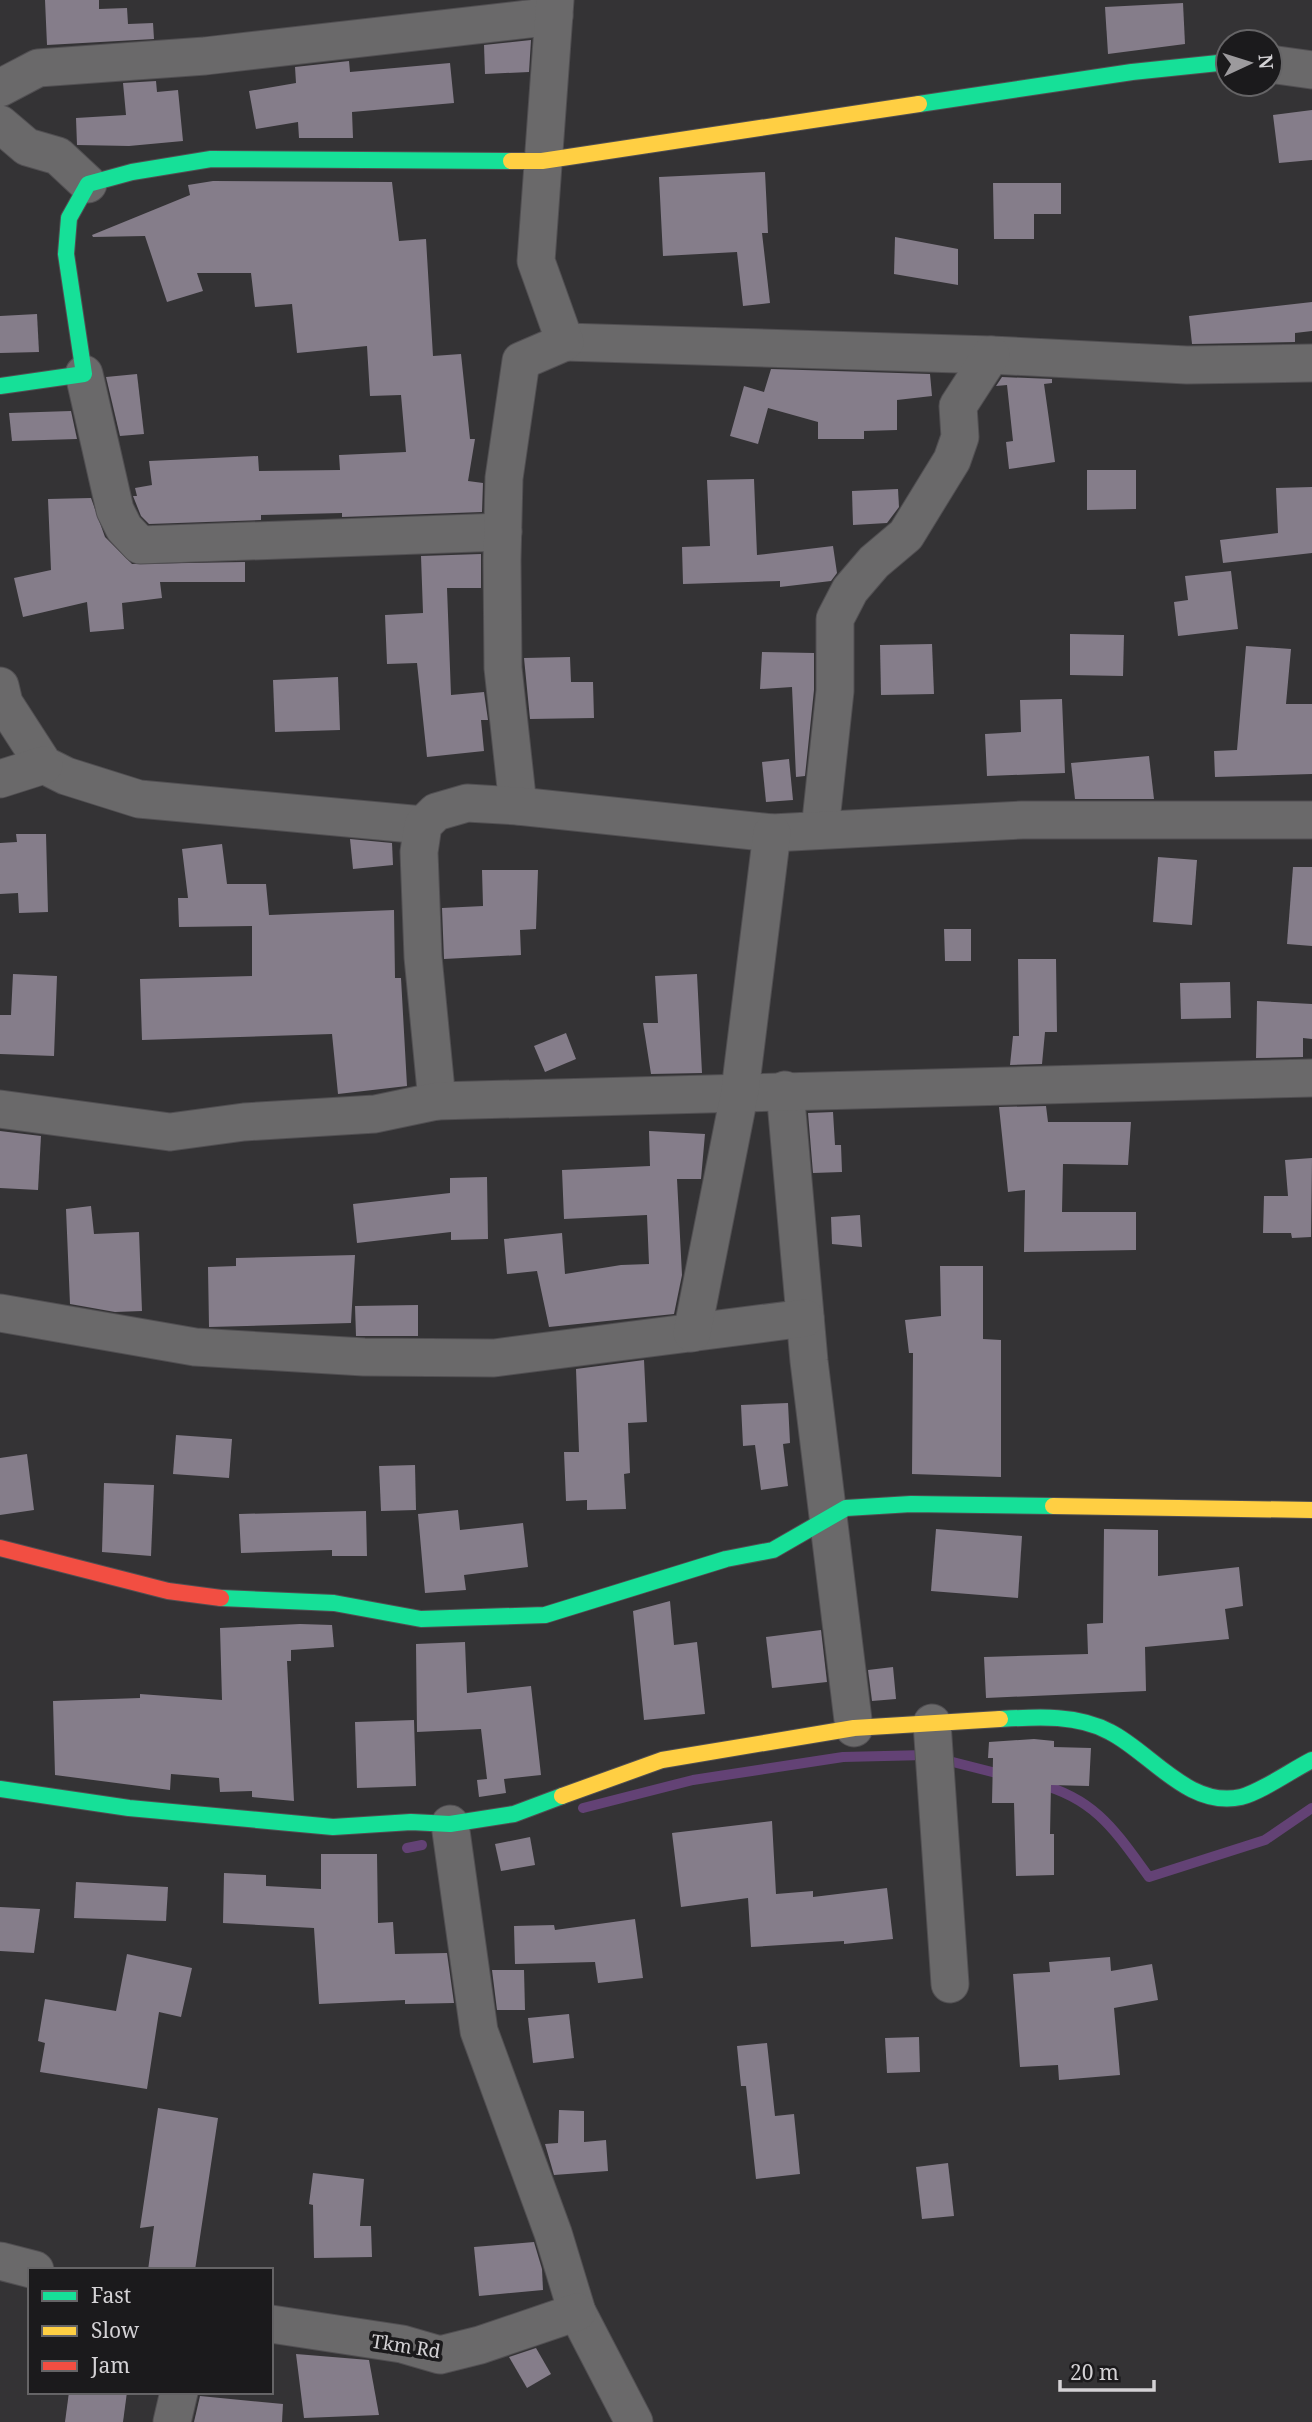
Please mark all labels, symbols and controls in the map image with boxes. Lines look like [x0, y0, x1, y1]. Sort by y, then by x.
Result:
north arrow [1214, 28, 1284, 98]
text: N [1252, 53, 1279, 70]
legend [28, 2268, 273, 2394]
text: Fast [91, 2281, 131, 2309]
text: Slow [91, 2316, 140, 2344]
street label: Tkm Rd [369, 2328, 443, 2364]
scale bar [1060, 2348, 1154, 2392]
text: Jam [90, 2351, 130, 2379]
text: 20 m [1070, 2358, 1119, 2386]

